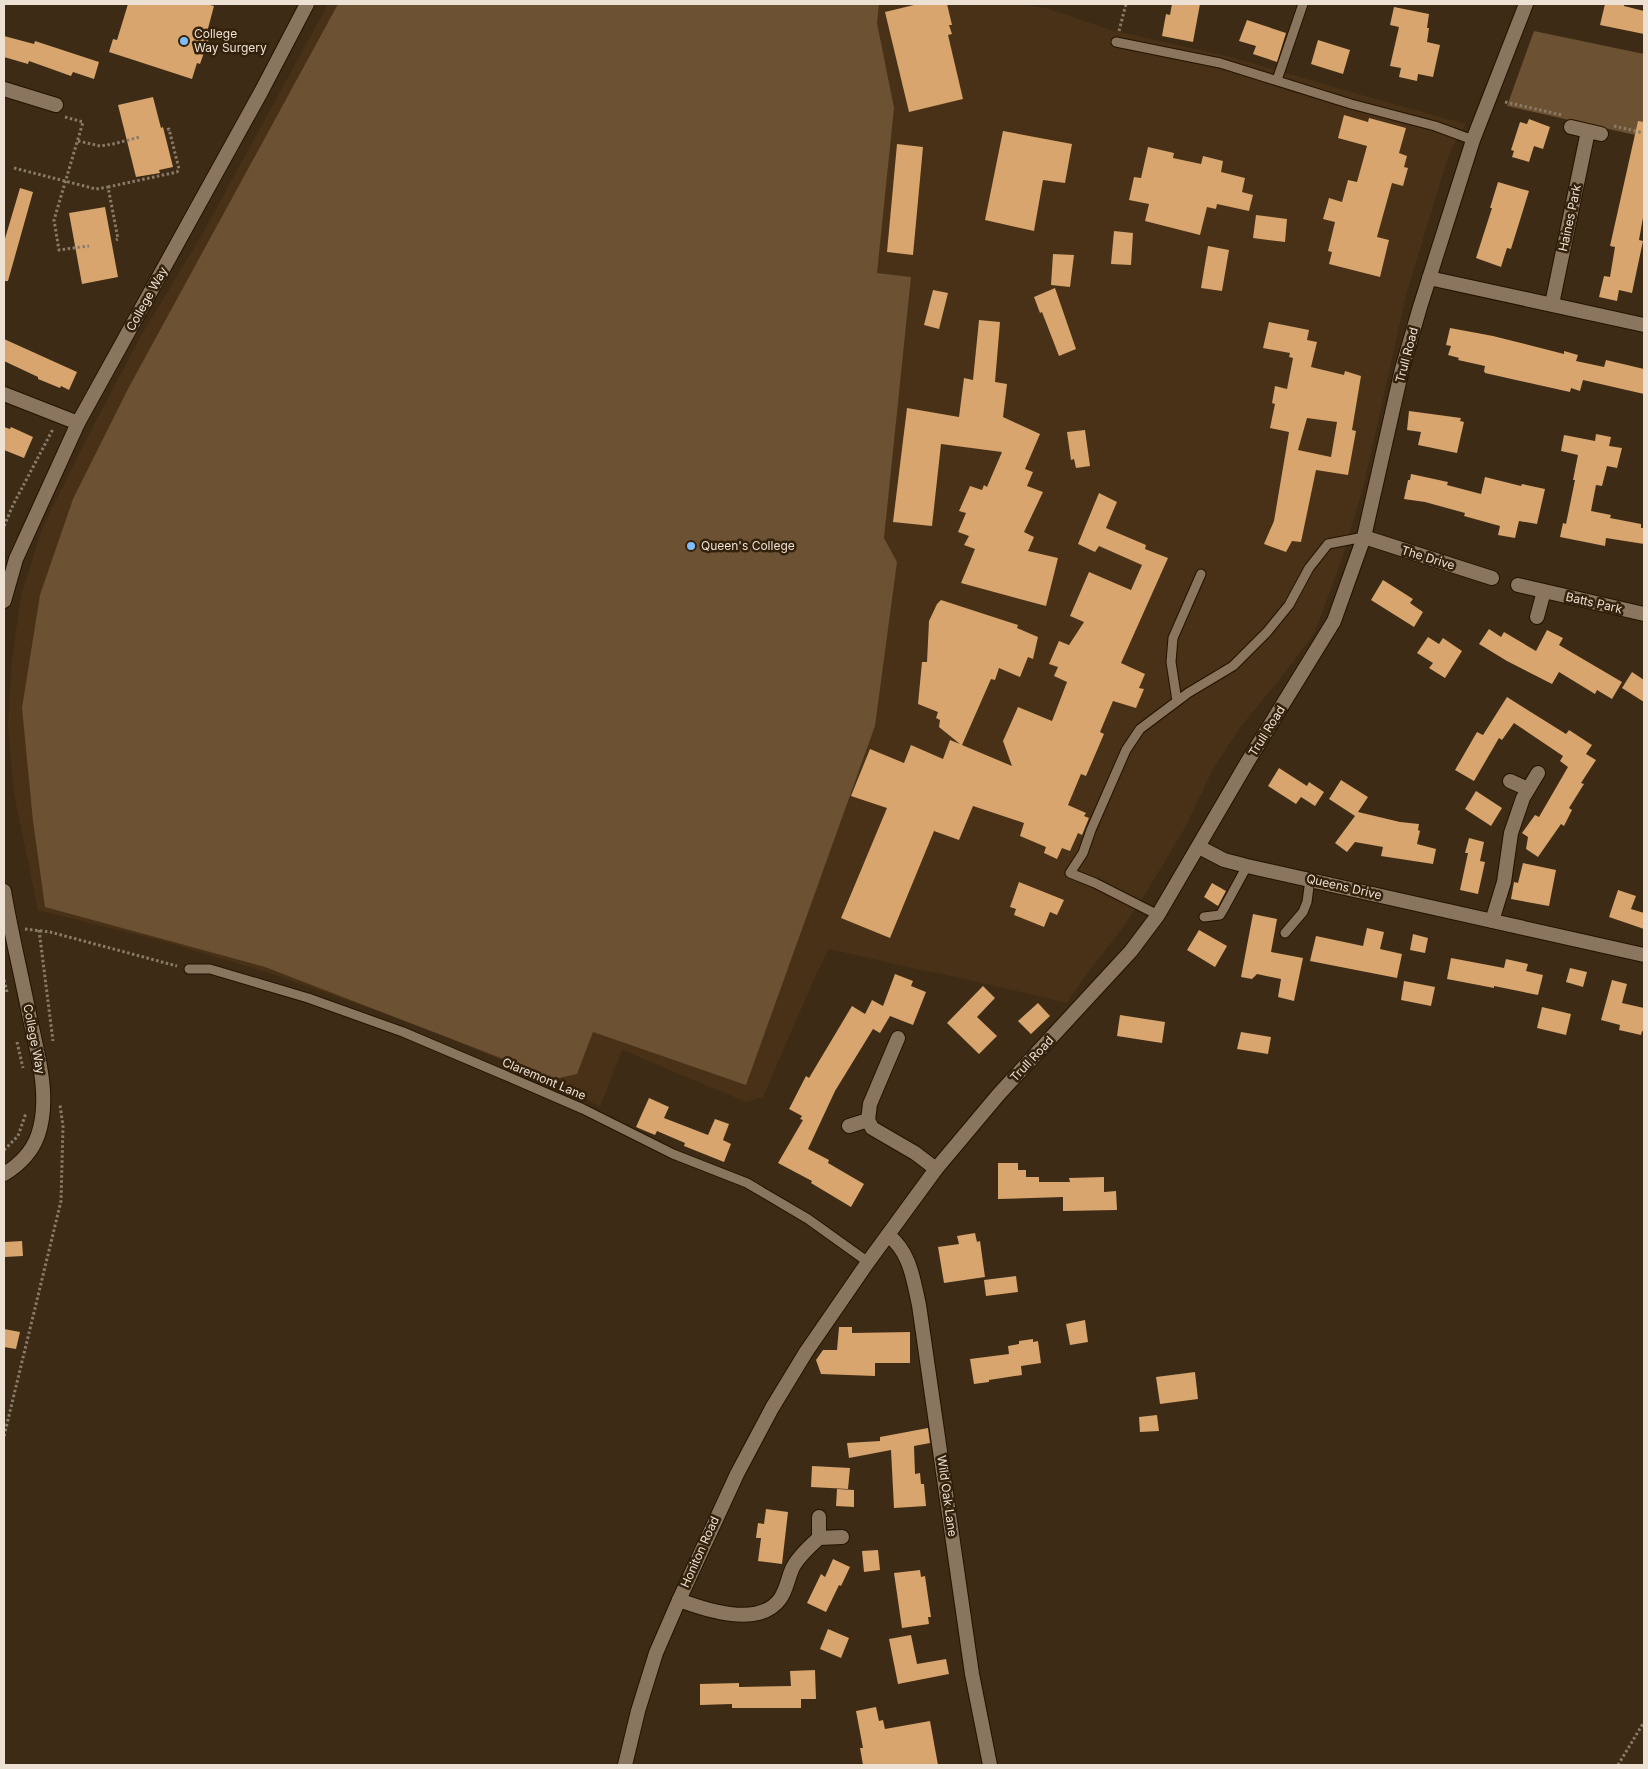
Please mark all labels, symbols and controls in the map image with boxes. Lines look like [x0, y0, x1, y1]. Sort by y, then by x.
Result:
place label: College Way Surgery [194, 26, 267, 55]
marker: College Way Surgery [178, 35, 190, 47]
street label: Haines Park [1555, 183, 1584, 253]
street label: College Way [123, 264, 170, 333]
street label: Trull Road [1392, 325, 1421, 384]
place label: Queen's College [701, 538, 795, 553]
marker: Queen's College [685, 540, 697, 552]
street label: The Drive [1400, 542, 1457, 573]
street label: Batts Park [1564, 589, 1624, 616]
street label: Trull Road [1245, 703, 1288, 759]
street label: Queens Drive [1305, 871, 1383, 902]
street label: College Way [20, 1003, 49, 1075]
street label: Trull Road [1007, 1033, 1056, 1085]
street label: Claremont Lane [500, 1054, 588, 1103]
street label: Wild Oak Lane [934, 1454, 961, 1538]
street label: Honiton Road [677, 1514, 722, 1590]

